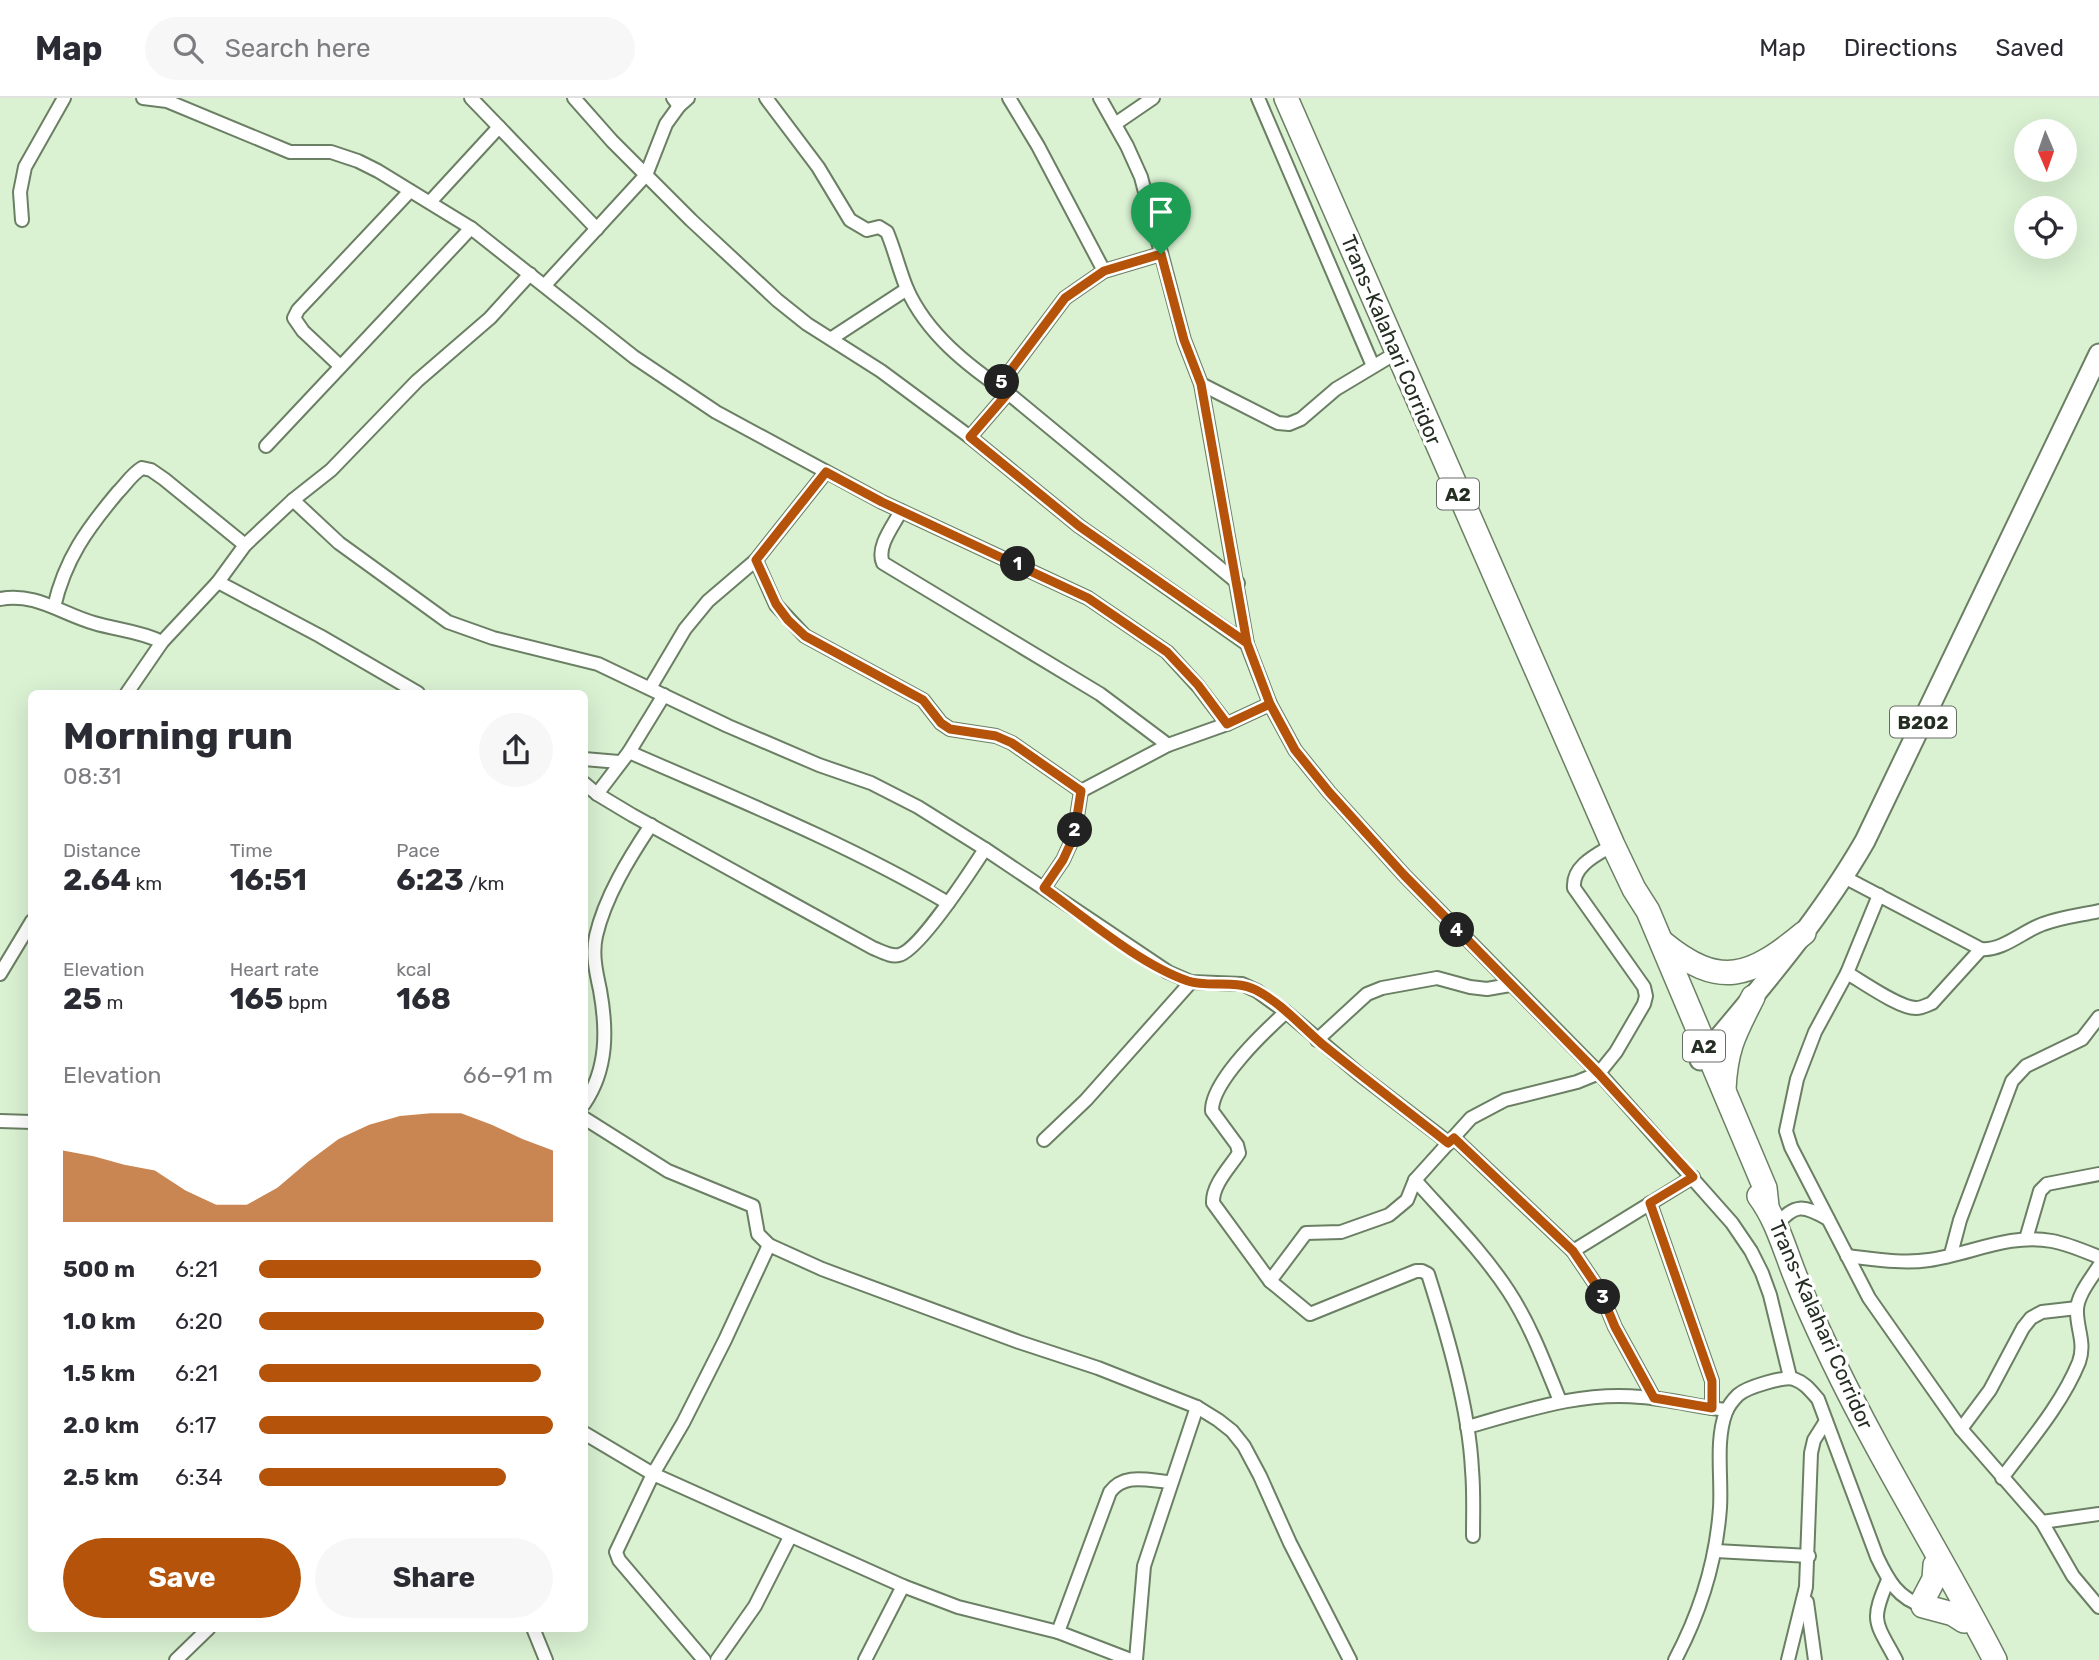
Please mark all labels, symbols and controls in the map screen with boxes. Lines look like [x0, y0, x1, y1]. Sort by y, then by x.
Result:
search box [145, 17, 635, 80]
text: Map [35, 29, 103, 68]
icon: search [169, 29, 207, 67]
text: Search here [225, 33, 370, 64]
text: Map [1759, 34, 1806, 62]
text: Directions [1844, 34, 1957, 62]
text: Saved [1995, 34, 2064, 62]
north arrow [2014, 119, 2077, 182]
map controls [2014, 119, 2077, 259]
pin [1131, 182, 1191, 254]
icon: arrive [1142, 193, 1180, 231]
button: locate [2014, 196, 2077, 259]
street label: Trans-Kalahari Corridor [1336, 231, 1447, 449]
pin: 5 [984, 364, 1020, 400]
text: 5 [995, 370, 1008, 393]
road number: A2 [1437, 478, 1479, 510]
pin: 1 [1000, 546, 1036, 582]
text: 1 [1013, 552, 1022, 575]
road number: B202 [1890, 706, 1956, 737]
text: Morning run [63, 713, 293, 759]
button: share [479, 713, 553, 787]
text: 08:31 [63, 762, 121, 790]
pin: 2 [1058, 812, 1092, 848]
text: 2 [1068, 818, 1081, 841]
text: Distance [63, 839, 141, 862]
text: Time [230, 839, 273, 862]
text: Pace [396, 839, 440, 862]
text: 2.64 [63, 862, 131, 898]
text: 16:51 [230, 862, 307, 898]
text: 6:23 [396, 862, 464, 898]
text: km [131, 872, 162, 895]
text: /km [464, 872, 504, 895]
pin: 4 [1440, 912, 1474, 948]
text: 4 [1450, 918, 1463, 941]
text: Elevation [63, 958, 144, 981]
text: Heart rate [230, 958, 319, 981]
text: kcal [396, 958, 431, 981]
text: 25 [63, 981, 102, 1017]
text: 165 [230, 981, 283, 1017]
text: 168 [396, 981, 451, 1017]
text: m [102, 991, 123, 1014]
text: bpm [283, 991, 328, 1014]
road number: A2 [1683, 1030, 1725, 1062]
text: Elevation [63, 1061, 162, 1089]
text: 66–91 m [463, 1061, 553, 1089]
street label: Trans-Kalahari Corridor [1764, 1216, 1879, 1433]
text: 500 m [63, 1255, 135, 1283]
text: 6:21 [175, 1255, 218, 1283]
pin: 3 [1586, 1280, 1620, 1314]
text: 3 [1596, 1285, 1609, 1308]
text: 1.0 km [63, 1307, 136, 1335]
text: 6:20 [175, 1307, 223, 1335]
text: 1.5 km [63, 1359, 135, 1387]
text: 6:21 [175, 1359, 218, 1387]
text: 2.0 km [63, 1411, 139, 1439]
text: 6:17 [175, 1411, 216, 1439]
text: 2.5 km [63, 1463, 139, 1491]
text: 6:34 [175, 1463, 223, 1491]
button: Save [63, 1538, 301, 1618]
button: Share [315, 1538, 553, 1618]

